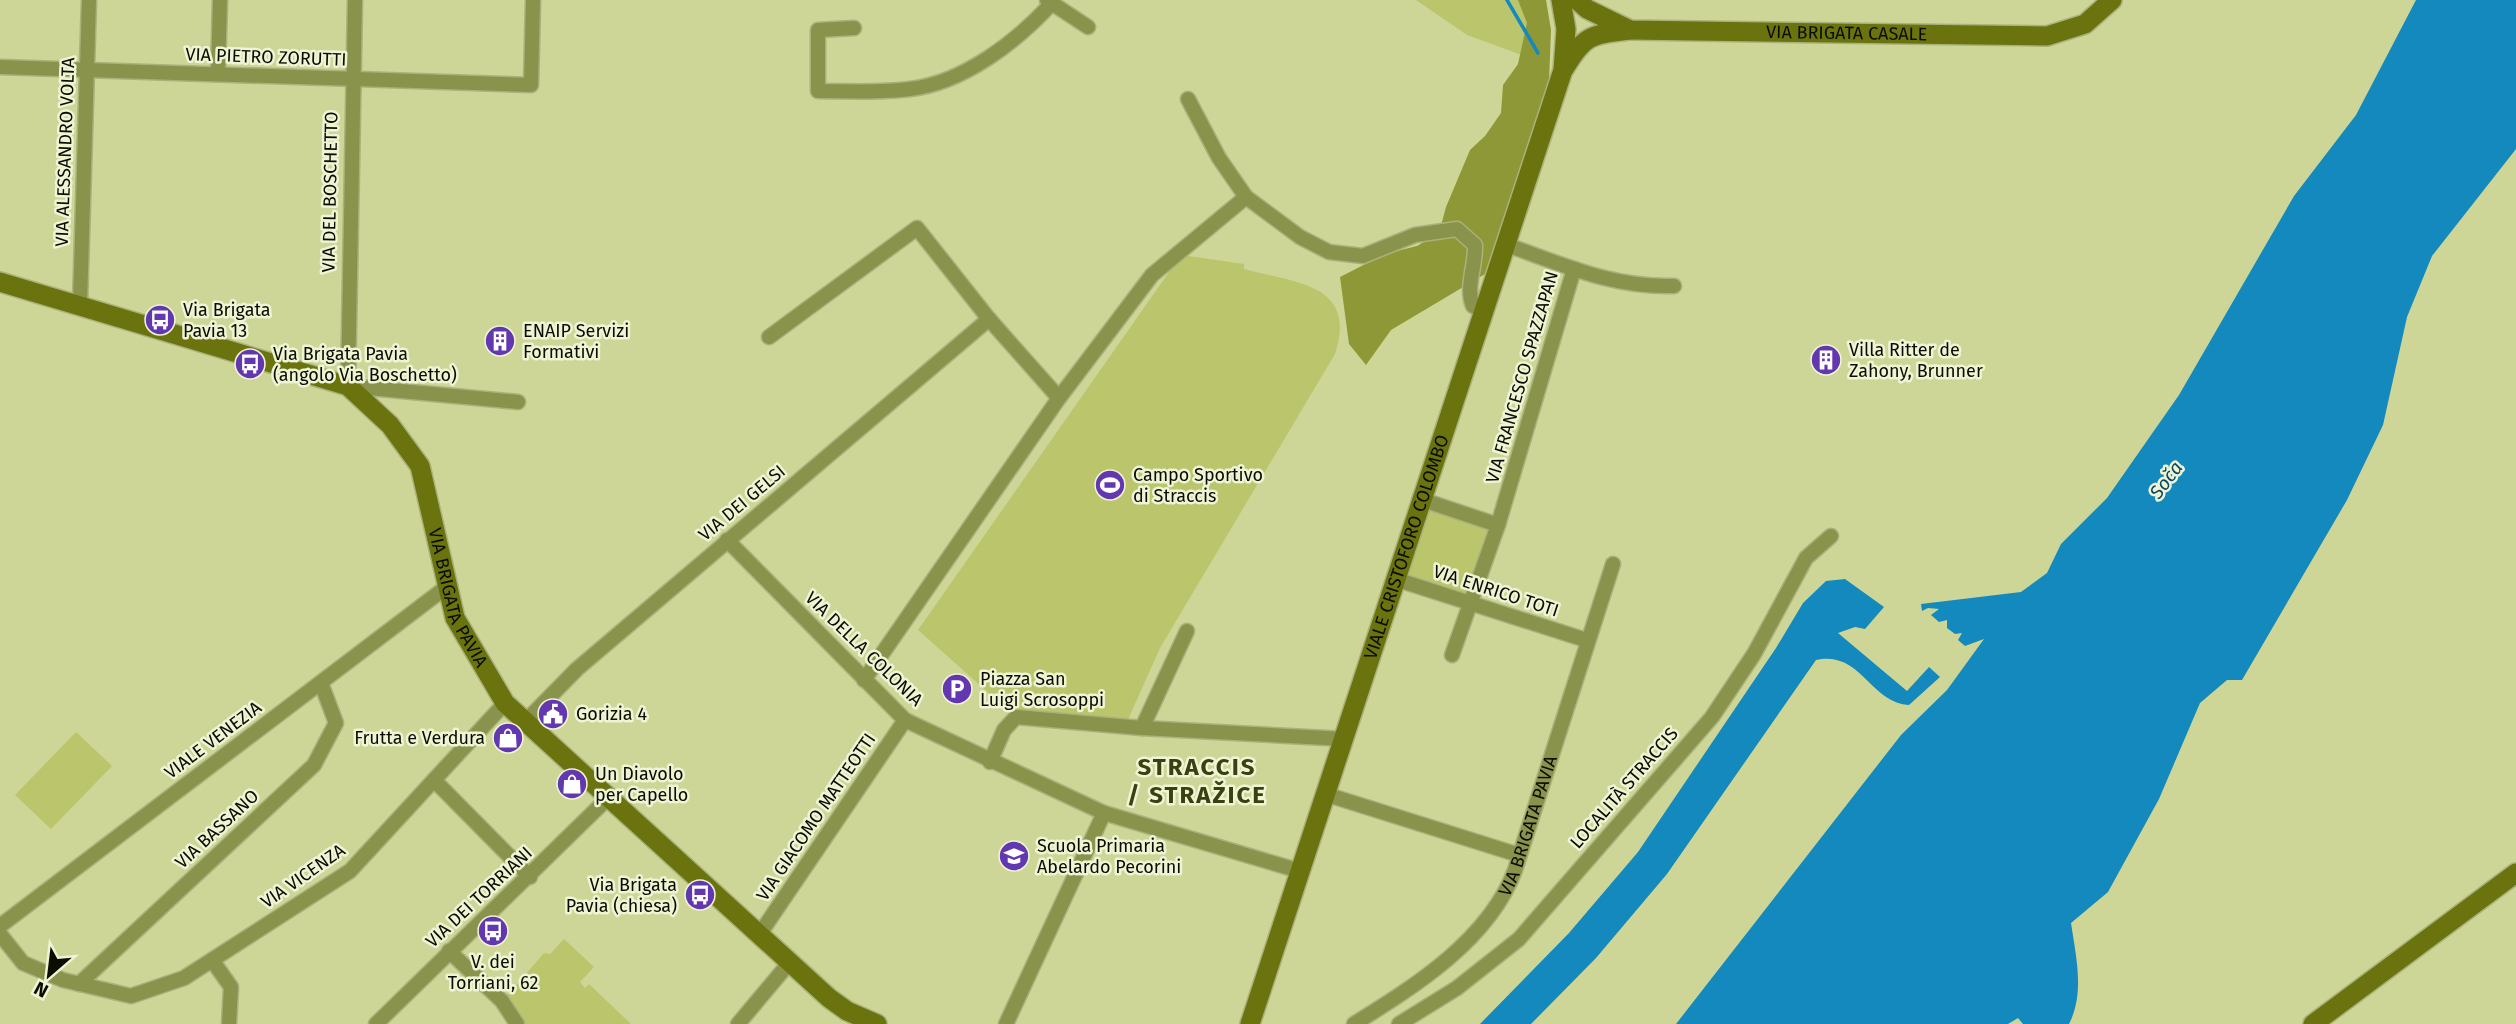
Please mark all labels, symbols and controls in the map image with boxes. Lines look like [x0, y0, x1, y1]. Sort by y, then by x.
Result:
street label: VIA BRIGATA CASALE [1766, 21, 1927, 45]
street label: VIA PIETRO ZORUTTI [185, 43, 347, 71]
street label: VIA ALESSANDRO VOLTA [51, 56, 79, 247]
street label: VIA DEL BOSCHETTO [318, 111, 342, 273]
street label: VIA FRANCESCO SPAZZAPAN [1481, 268, 1563, 486]
place label: Via Brigata Pavia 13 [183, 299, 271, 342]
bus stop icon: Via Brigata Pavia 13 [143, 303, 177, 337]
place label: ENAIP Servizi Formativi [523, 320, 629, 363]
building icon: ENAIP Servizi Formativi [483, 324, 517, 358]
place label: Villa Ritter de Zahony, Brunner [1849, 339, 1983, 382]
place label: Via Brigata Pavia (angolo Via Boschetto) [273, 343, 457, 386]
building icon: Villa Ritter de Zahony, Brunner [1809, 343, 1843, 377]
bus stop icon: Via Brigata Pavia (angolo Via Boschetto) [233, 347, 267, 381]
street label: VIALE CRISTOFORO COLOMBO [1359, 432, 1454, 662]
water label: Soča [2144, 457, 2187, 504]
street label: VIA DEI GELSI [694, 460, 790, 546]
place label: Campo Sportivo di Straccis [1133, 464, 1263, 507]
sports icon: Campo Sportivo di Straccis [1093, 468, 1127, 502]
street label: VIA BRIGATA PAVIA [424, 526, 493, 672]
street label: VIA ENRICO TOTI [1430, 560, 1562, 622]
street label: VIA DELLA COLONIA [800, 587, 928, 711]
place label: Piazza San Luigi Scrosoppi [980, 668, 1104, 711]
parking icon: Piazza San Luigi Scrosoppi [940, 672, 974, 706]
street label: VIALE VENEZIA [160, 696, 266, 784]
public building icon: Gorizia 4 [536, 697, 570, 731]
place label: Gorizia 4 [576, 703, 647, 725]
shop icon: Frutta e Verdura [491, 721, 525, 755]
street label: LOCALITÀ STRACCIS [1565, 722, 1683, 853]
place label: Frutta e Verdura [354, 727, 485, 749]
street label: VIA GIACOMO MATTEOTTI [752, 729, 880, 905]
street label: VIA BRIGATA PAVIA [1494, 752, 1562, 900]
district label: STRACCIS / STRAŽICE [1127, 753, 1267, 809]
place label: Un Diavolo per Capello [595, 763, 688, 806]
shop icon: Un Diavolo per Capello [555, 767, 589, 801]
street label: VIA BASSANO [171, 785, 263, 873]
place label: Scuola Primaria Abelardo Pecorini [1037, 835, 1181, 878]
street label: VIA VICENZA [257, 839, 350, 913]
school or university icon: Scuola Primaria Abelardo Pecorini [997, 839, 1031, 873]
street label: VIA DEI TORRIANI [421, 842, 537, 952]
place label: Via Brigata Pavia (chiesa) [566, 874, 677, 917]
bus stop icon: Via Brigata Pavia (chiesa) [683, 878, 717, 912]
bus stop icon: V. dei Torriani, 62 [476, 914, 510, 948]
north arrow [14, 940, 84, 1010]
place label: V. dei Torriani, 62 [448, 951, 538, 994]
text: N [30, 976, 52, 1003]

